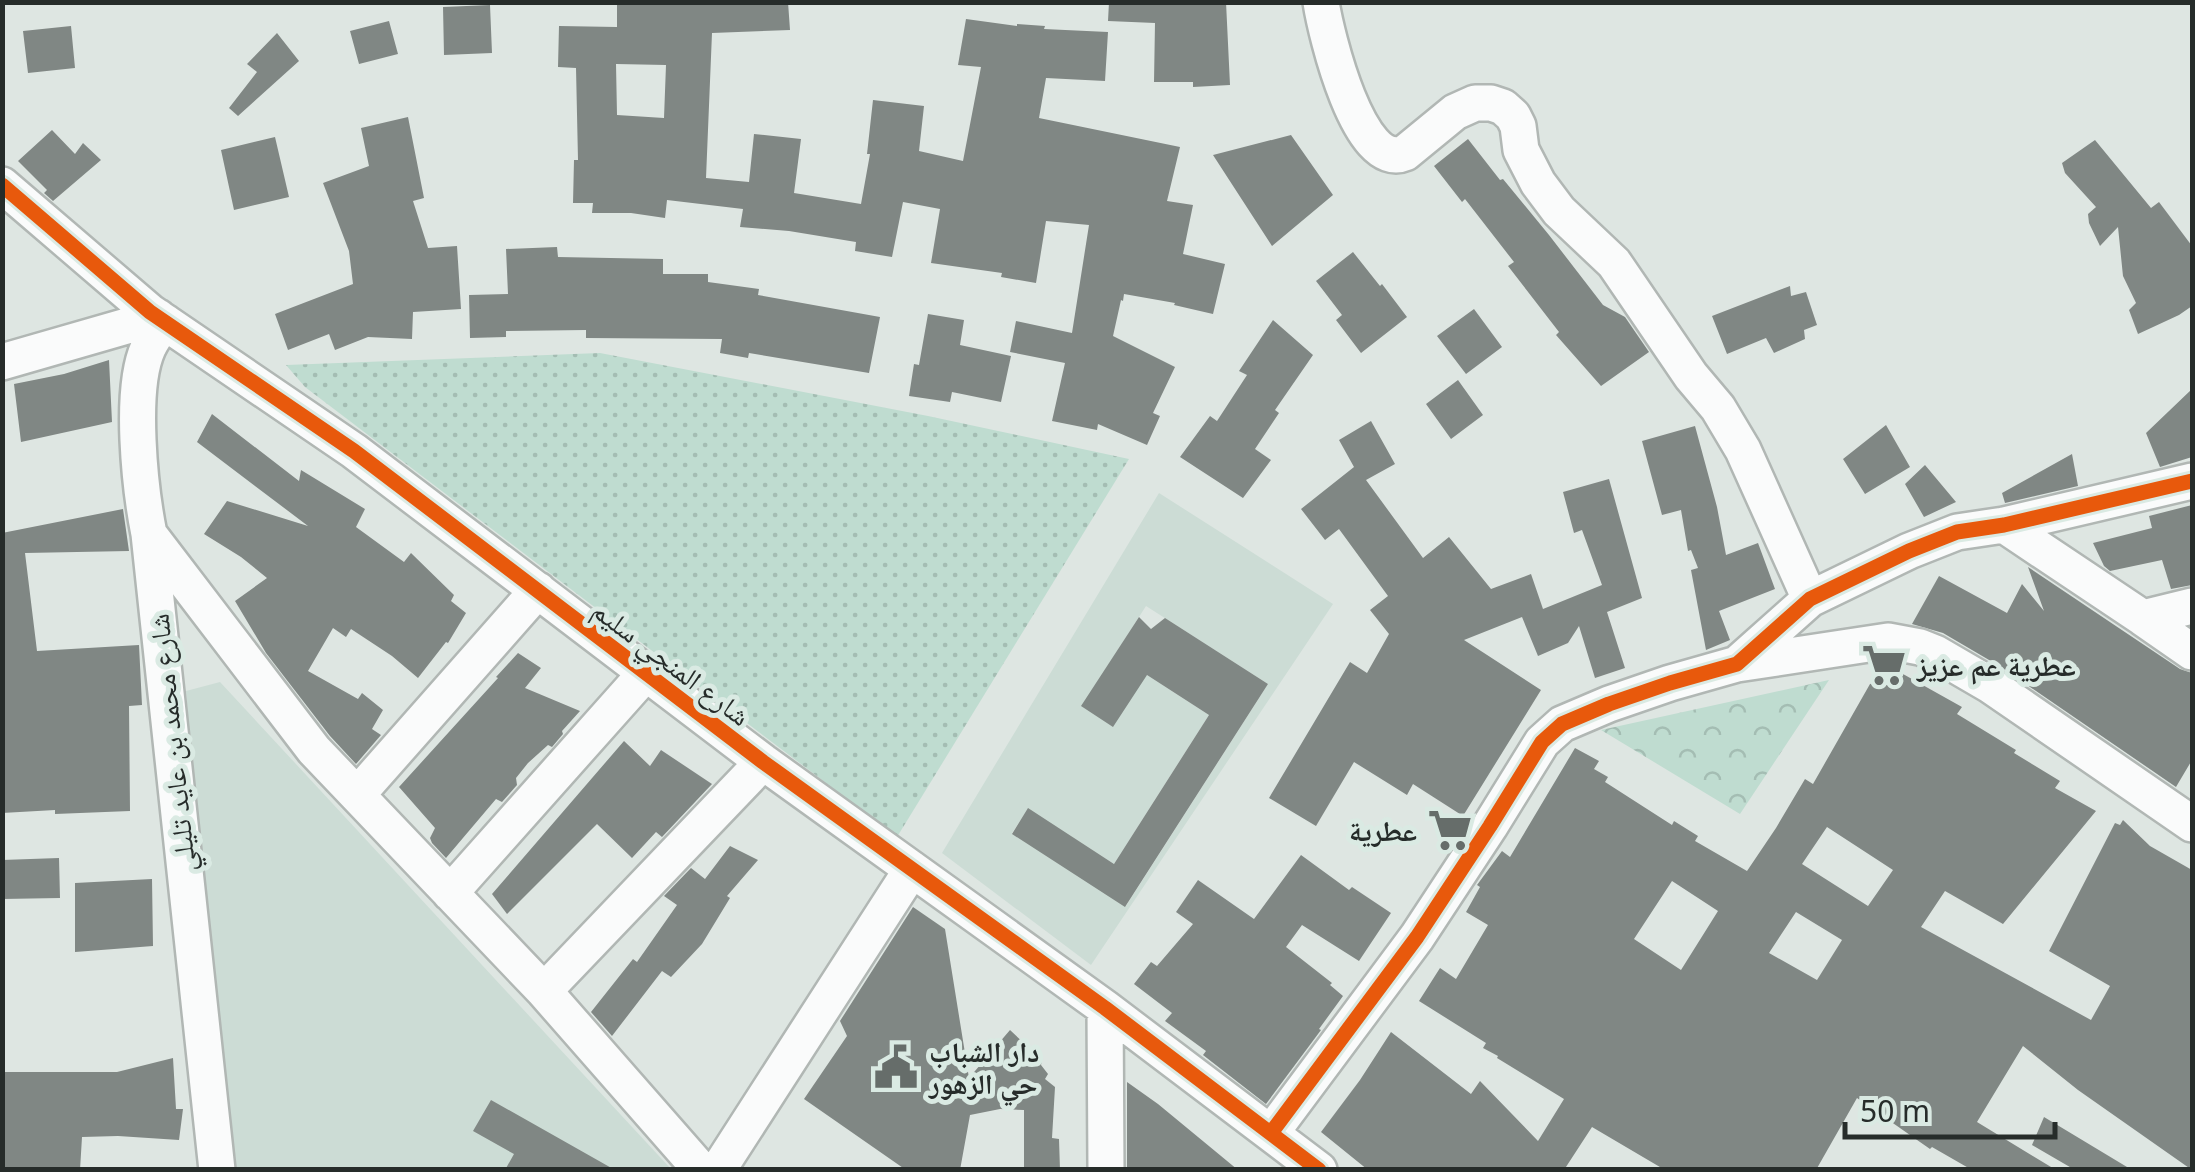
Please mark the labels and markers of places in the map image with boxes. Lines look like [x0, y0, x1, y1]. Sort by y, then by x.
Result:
supermarket icon: عطرية عم عزيز [1860, 641, 1908, 689]
place label: عطرية عم عزيز [1916, 646, 2076, 685]
supermarket icon: عطرية [1426, 806, 1474, 854]
place label: عطرية [1349, 811, 1417, 849]
place label: دار الشباب حي الزهور [928, 1032, 1039, 1107]
public building icon: دار الشباب حي الزهور [872, 1043, 920, 1091]

